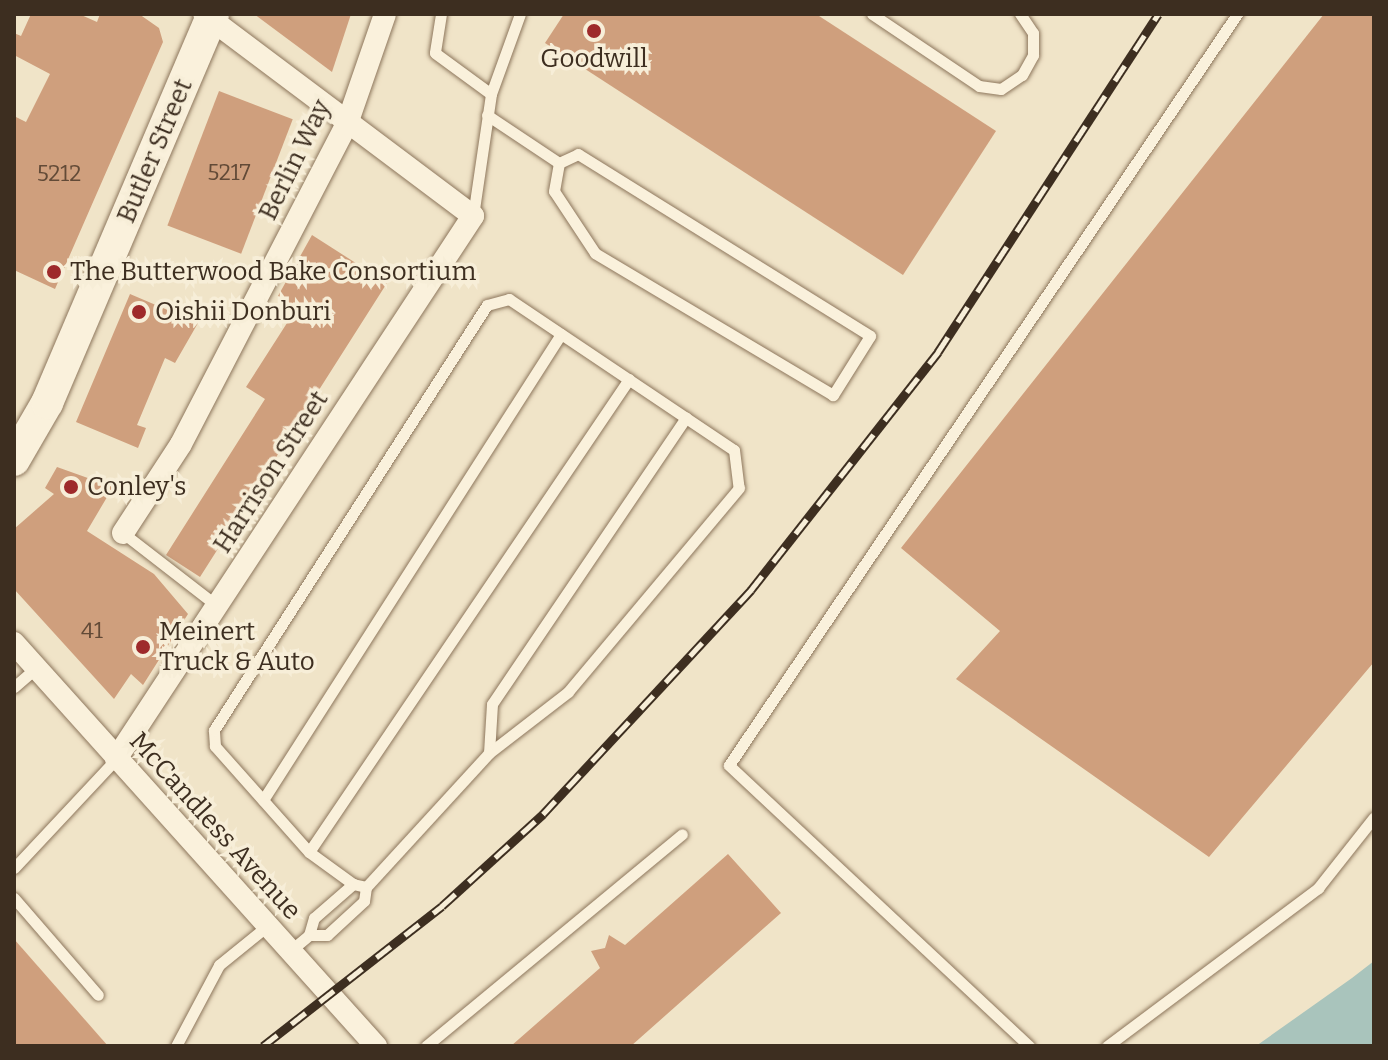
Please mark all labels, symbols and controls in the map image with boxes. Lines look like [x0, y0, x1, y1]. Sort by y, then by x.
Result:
marker: Goodwill [585, 22, 603, 40]
place label: Goodwill [540, 43, 648, 75]
street label: Butler Street [111, 74, 199, 228]
street label: Berlin Way [252, 95, 338, 225]
house number: 5217 [207, 160, 251, 186]
house number: 5212 [37, 161, 81, 187]
place label: The Butterwood Bake Consortium [70, 256, 476, 288]
marker: The Butterwood Bake Consortium [45, 263, 63, 281]
place label: Oishii Donburi [155, 296, 331, 328]
marker: Oishii Donburi [130, 303, 148, 321]
street label: Harrison Street [207, 385, 335, 559]
place label: Conley's [87, 471, 187, 503]
marker: Conley's [62, 478, 80, 496]
place label: Meinert Truck & Auto [159, 616, 315, 678]
house number: 41 [81, 618, 103, 644]
marker: Meinert Truck & Auto [134, 638, 152, 656]
street label: McCandless Avenue [123, 726, 307, 926]

